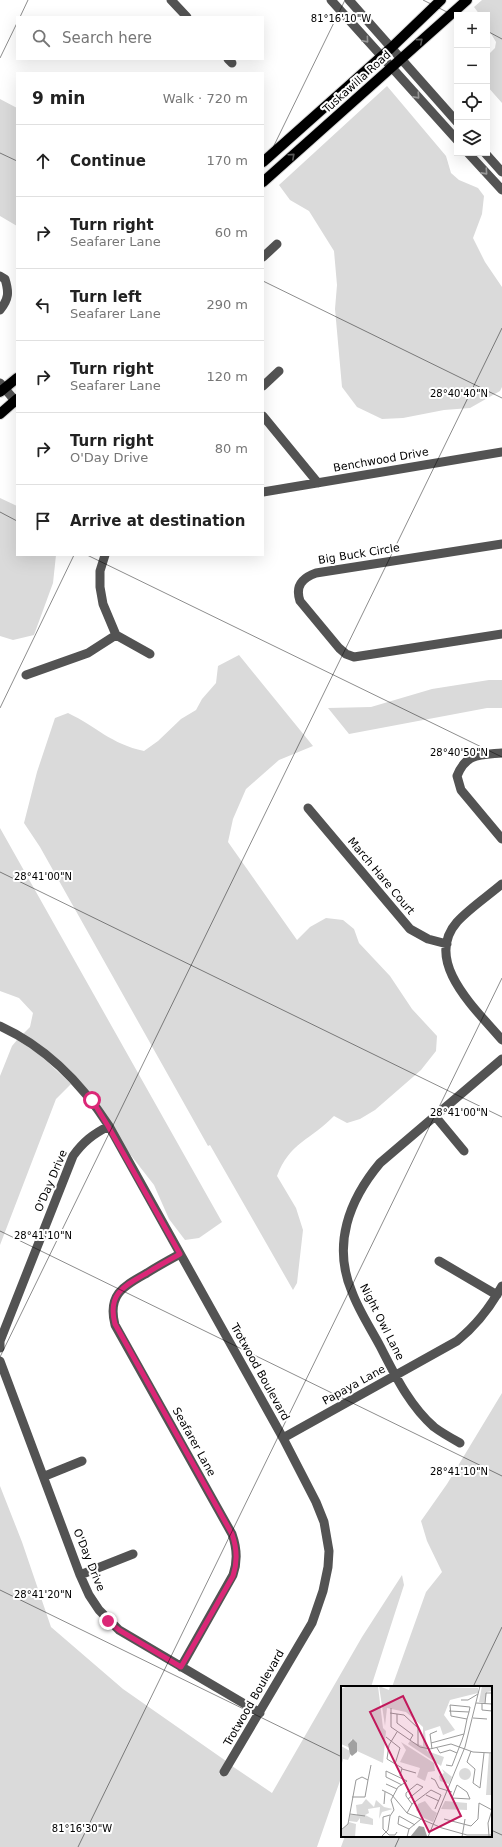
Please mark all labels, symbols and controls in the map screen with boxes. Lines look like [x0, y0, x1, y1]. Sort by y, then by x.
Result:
map controls [454, 12, 490, 156]
button: + [454, 12, 490, 48]
text: 81°16'10"W [311, 13, 371, 24]
search box [16, 16, 264, 60]
icon: search [30, 27, 52, 49]
text: Search here [62, 29, 152, 47]
one-way arrow [361, 35, 368, 43]
one-way arrow [416, 39, 423, 46]
street label: Tuskawilla Road [320, 48, 394, 117]
button: − [454, 48, 490, 84]
button: locate [454, 84, 490, 120]
text: 9 min [32, 88, 85, 108]
text: Walk · 720 m [163, 91, 248, 106]
one-way arrow [412, 91, 420, 99]
button: layers [454, 120, 490, 156]
icon: ahead [32, 150, 54, 172]
text: Continue [70, 152, 146, 170]
text: 170 m [206, 153, 248, 168]
one-way arrow [287, 153, 295, 160]
one-way arrow [481, 167, 488, 174]
text: Turn right [70, 216, 154, 234]
icon: right [32, 222, 54, 244]
text: 60 m [215, 225, 248, 240]
text: Seafarer Lane [70, 234, 161, 249]
text: Turn left [70, 288, 142, 306]
icon: left [32, 294, 54, 316]
text: 290 m [206, 297, 248, 312]
text: Seafarer Lane [70, 306, 161, 321]
text: Turn right [70, 360, 154, 378]
icon: right [32, 366, 54, 388]
text: 120 m [206, 369, 248, 384]
text: Seafarer Lane [70, 378, 161, 393]
text: 28°40'40"N [430, 388, 488, 399]
text: Turn right [70, 432, 154, 450]
icon: right [32, 438, 54, 460]
text: 80 m [215, 441, 248, 456]
street label: Benchwood Drive [332, 445, 430, 475]
text: O'Day Drive [70, 450, 148, 465]
icon: arrive [32, 510, 54, 532]
text: Arrive at destination [70, 512, 245, 530]
street label: Big Buck Circle [317, 541, 401, 567]
text: 28°40'50"N [430, 747, 488, 758]
street label: March Hare Court [345, 835, 418, 918]
text: 28°41'00"N [14, 871, 72, 882]
route start [83, 1091, 101, 1109]
text: 28°41'00"N [430, 1107, 488, 1118]
street label: O'Day Drive [32, 1148, 70, 1214]
text: 28°41'10"N [14, 1230, 72, 1241]
street label: Night Owl Lane [357, 1282, 407, 1363]
street label: Trotwood Boulevard [227, 1320, 292, 1423]
street label: Papaya Lane [320, 1362, 388, 1408]
street label: Seafarer Lane [170, 1405, 218, 1479]
text: 28°41'10"N [430, 1466, 488, 1477]
street label: O'Day Drive [71, 1527, 108, 1593]
text: 28°41'20"N [14, 1589, 72, 1600]
route end [99, 1612, 117, 1630]
street label: Trotwood Boulevard [221, 1648, 287, 1749]
inset map [341, 1686, 492, 1837]
text: 81°16'30"W [52, 1823, 112, 1834]

